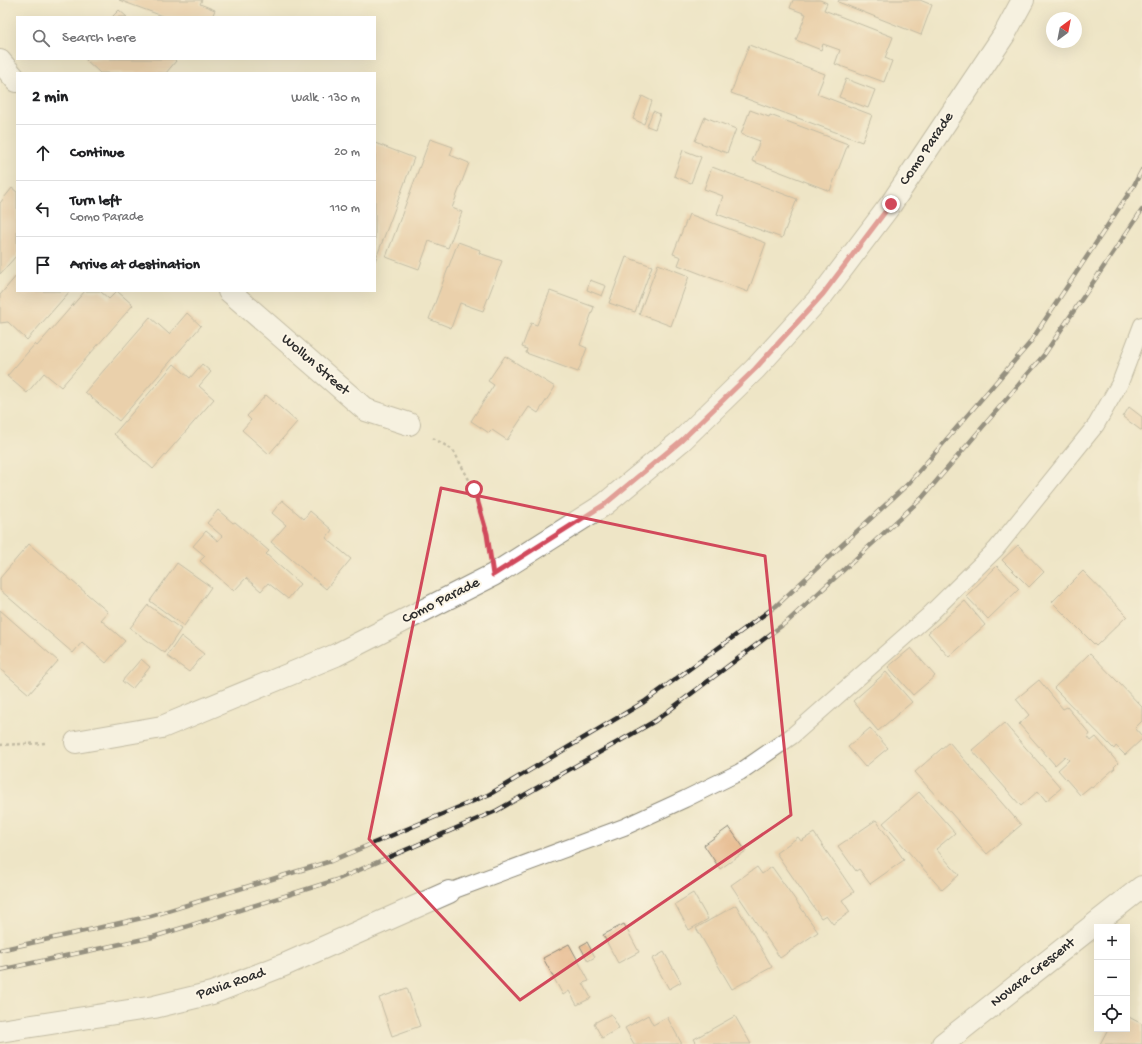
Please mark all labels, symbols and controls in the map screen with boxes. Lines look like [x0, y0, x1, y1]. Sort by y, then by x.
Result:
north arrow [1046, 12, 1082, 48]
search box [16, 16, 376, 60]
icon: search [30, 27, 52, 49]
text: Search here [62, 29, 136, 47]
text: 2 min [32, 88, 68, 108]
text: Walk · 130 m [291, 91, 360, 106]
street label: Como Parade [896, 109, 958, 189]
icon: ahead [32, 142, 54, 164]
text: Continue [70, 144, 124, 162]
text: 20 m [334, 145, 360, 160]
text: Turn left [70, 192, 121, 210]
route end [882, 195, 900, 213]
icon: left [32, 198, 54, 220]
text: 110 m [330, 201, 360, 216]
text: Como Parade [70, 210, 143, 225]
icon: arrive [32, 254, 54, 276]
text: Arrive at destination [70, 256, 200, 274]
street label: Wollun Street [277, 330, 354, 401]
route start [465, 480, 483, 498]
street label: Como Parade [399, 574, 483, 628]
map controls [1094, 924, 1130, 1032]
button: + [1094, 924, 1130, 960]
street label: Novara Crescent [987, 933, 1080, 1012]
button: − [1094, 960, 1130, 996]
street label: Pavia Road [193, 964, 269, 1004]
button: locate [1094, 996, 1130, 1032]

